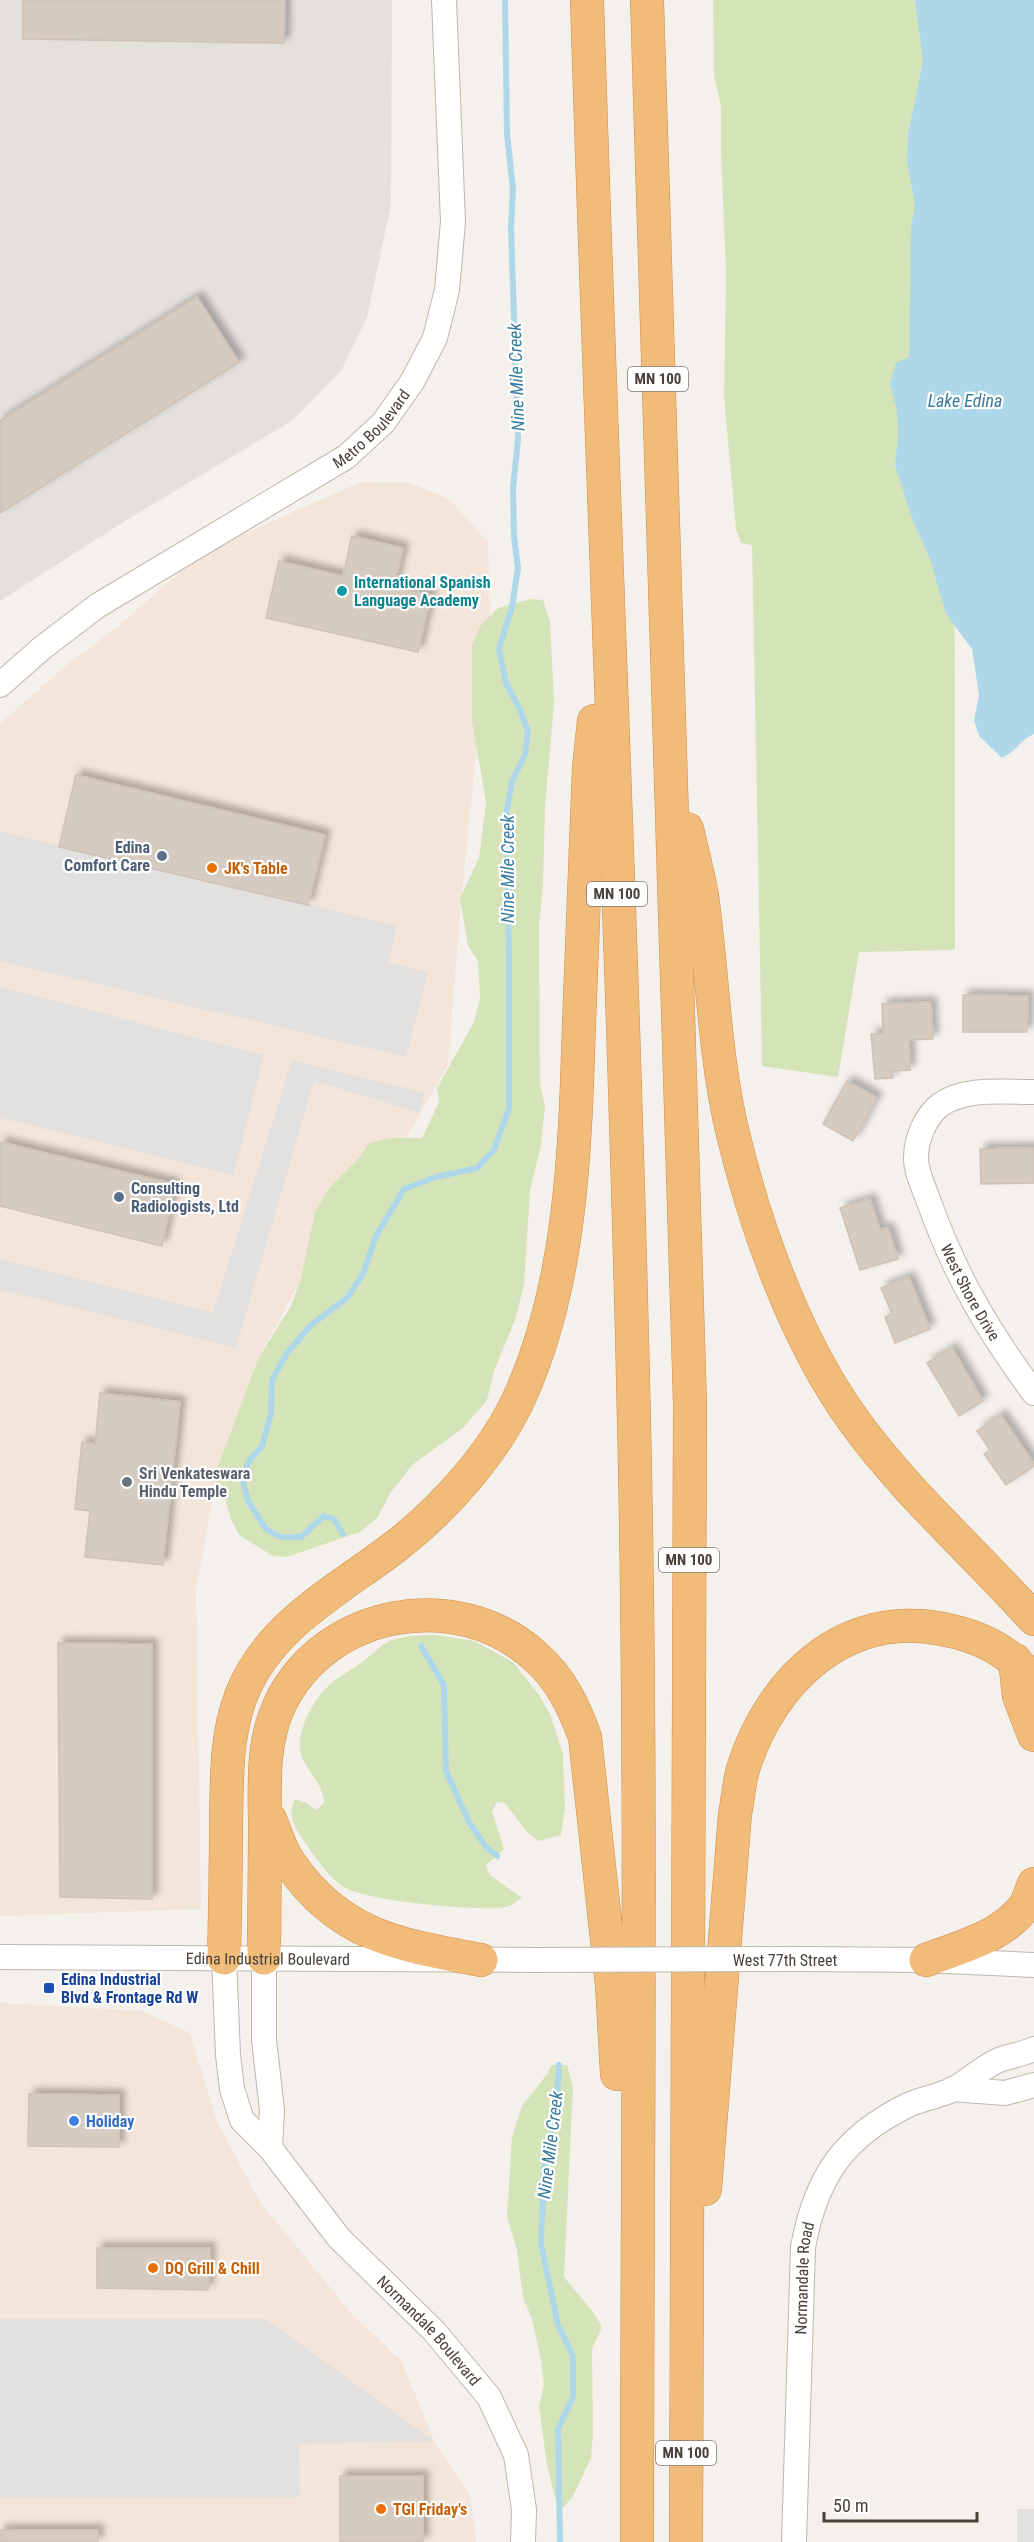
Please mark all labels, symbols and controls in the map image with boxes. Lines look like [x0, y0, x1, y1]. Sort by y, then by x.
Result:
water label: Nine Mile Creek [504, 321, 528, 431]
road number: MN 100 [628, 367, 688, 391]
street label: Metro Boulevard [329, 386, 413, 472]
water label: Lake Edina [928, 390, 1002, 411]
place label: International Spanish Language Academy [354, 573, 491, 610]
marker: International Spanish Language Academy [335, 584, 349, 598]
water label: Nine Mile Creek [497, 814, 518, 923]
place label: Edina Comfort Care [64, 838, 150, 875]
marker: Edina Comfort Care [155, 849, 169, 863]
place label: JK's Table [224, 859, 288, 878]
marker: JK's Table [205, 861, 219, 875]
road number: MN 100 [587, 882, 647, 906]
place label: Consulting Radiologists, Ltd [131, 1179, 239, 1216]
marker: Consulting Radiologists, Ltd [112, 1190, 126, 1204]
street label: West Shore Drive [937, 1241, 1004, 1344]
place label: Sri Venkateswara Hindu Temple [139, 1464, 251, 1501]
marker: Sri Venkateswara Hindu Temple [120, 1475, 134, 1489]
road number: MN 100 [659, 1548, 719, 1572]
street label: Edina Industrial Boulevard [186, 1949, 350, 1968]
street label: West 77th Street [733, 1951, 838, 1970]
place label: Edina Industrial Blvd & Frontage Rd W [61, 1970, 198, 2007]
marker: Edina Industrial Blvd & Frontage Rd W [42, 1981, 56, 1995]
water label: Nine Mile Creek [533, 2089, 567, 2200]
place label: Holiday [86, 2112, 134, 2131]
marker: Holiday [67, 2114, 81, 2128]
street label: Normandale Road [791, 2220, 818, 2335]
place label: DQ Grill & Chill [165, 2259, 260, 2278]
marker: DQ Grill & Chill [146, 2261, 160, 2275]
street label: Normandale Boulevard [373, 2271, 485, 2389]
road number: MN 100 [656, 2441, 716, 2465]
scale bar [824, 2485, 977, 2523]
text: 50 m [833, 2495, 868, 2516]
place label: TGI Friday's [393, 2500, 467, 2519]
marker: TGI Friday's [374, 2502, 388, 2516]

